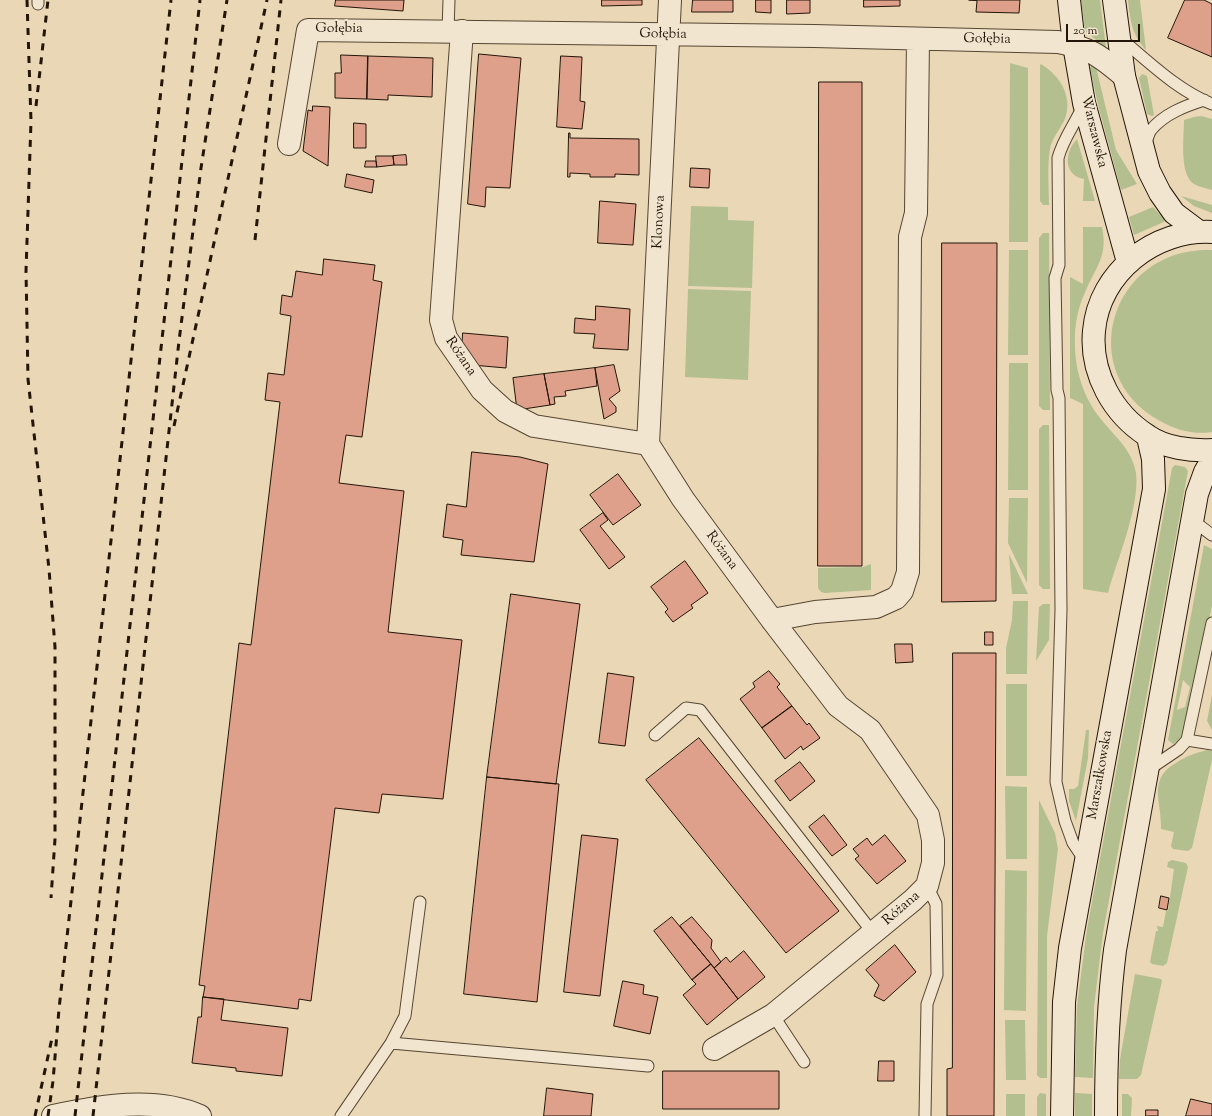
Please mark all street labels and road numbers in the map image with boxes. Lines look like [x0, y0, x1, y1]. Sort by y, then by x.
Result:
street label: Gołębia [315, 22, 363, 38]
street label: Gołębia [639, 26, 687, 44]
street label: Gołębia [963, 31, 1011, 49]
street label: Warszawska [1076, 94, 1110, 170]
street label: Klonowa [650, 195, 670, 249]
street label: Różana [441, 334, 479, 380]
street label: Różana [701, 528, 741, 574]
street label: Marszałkowska [1085, 729, 1117, 821]
street label: Różana [880, 888, 924, 930]

